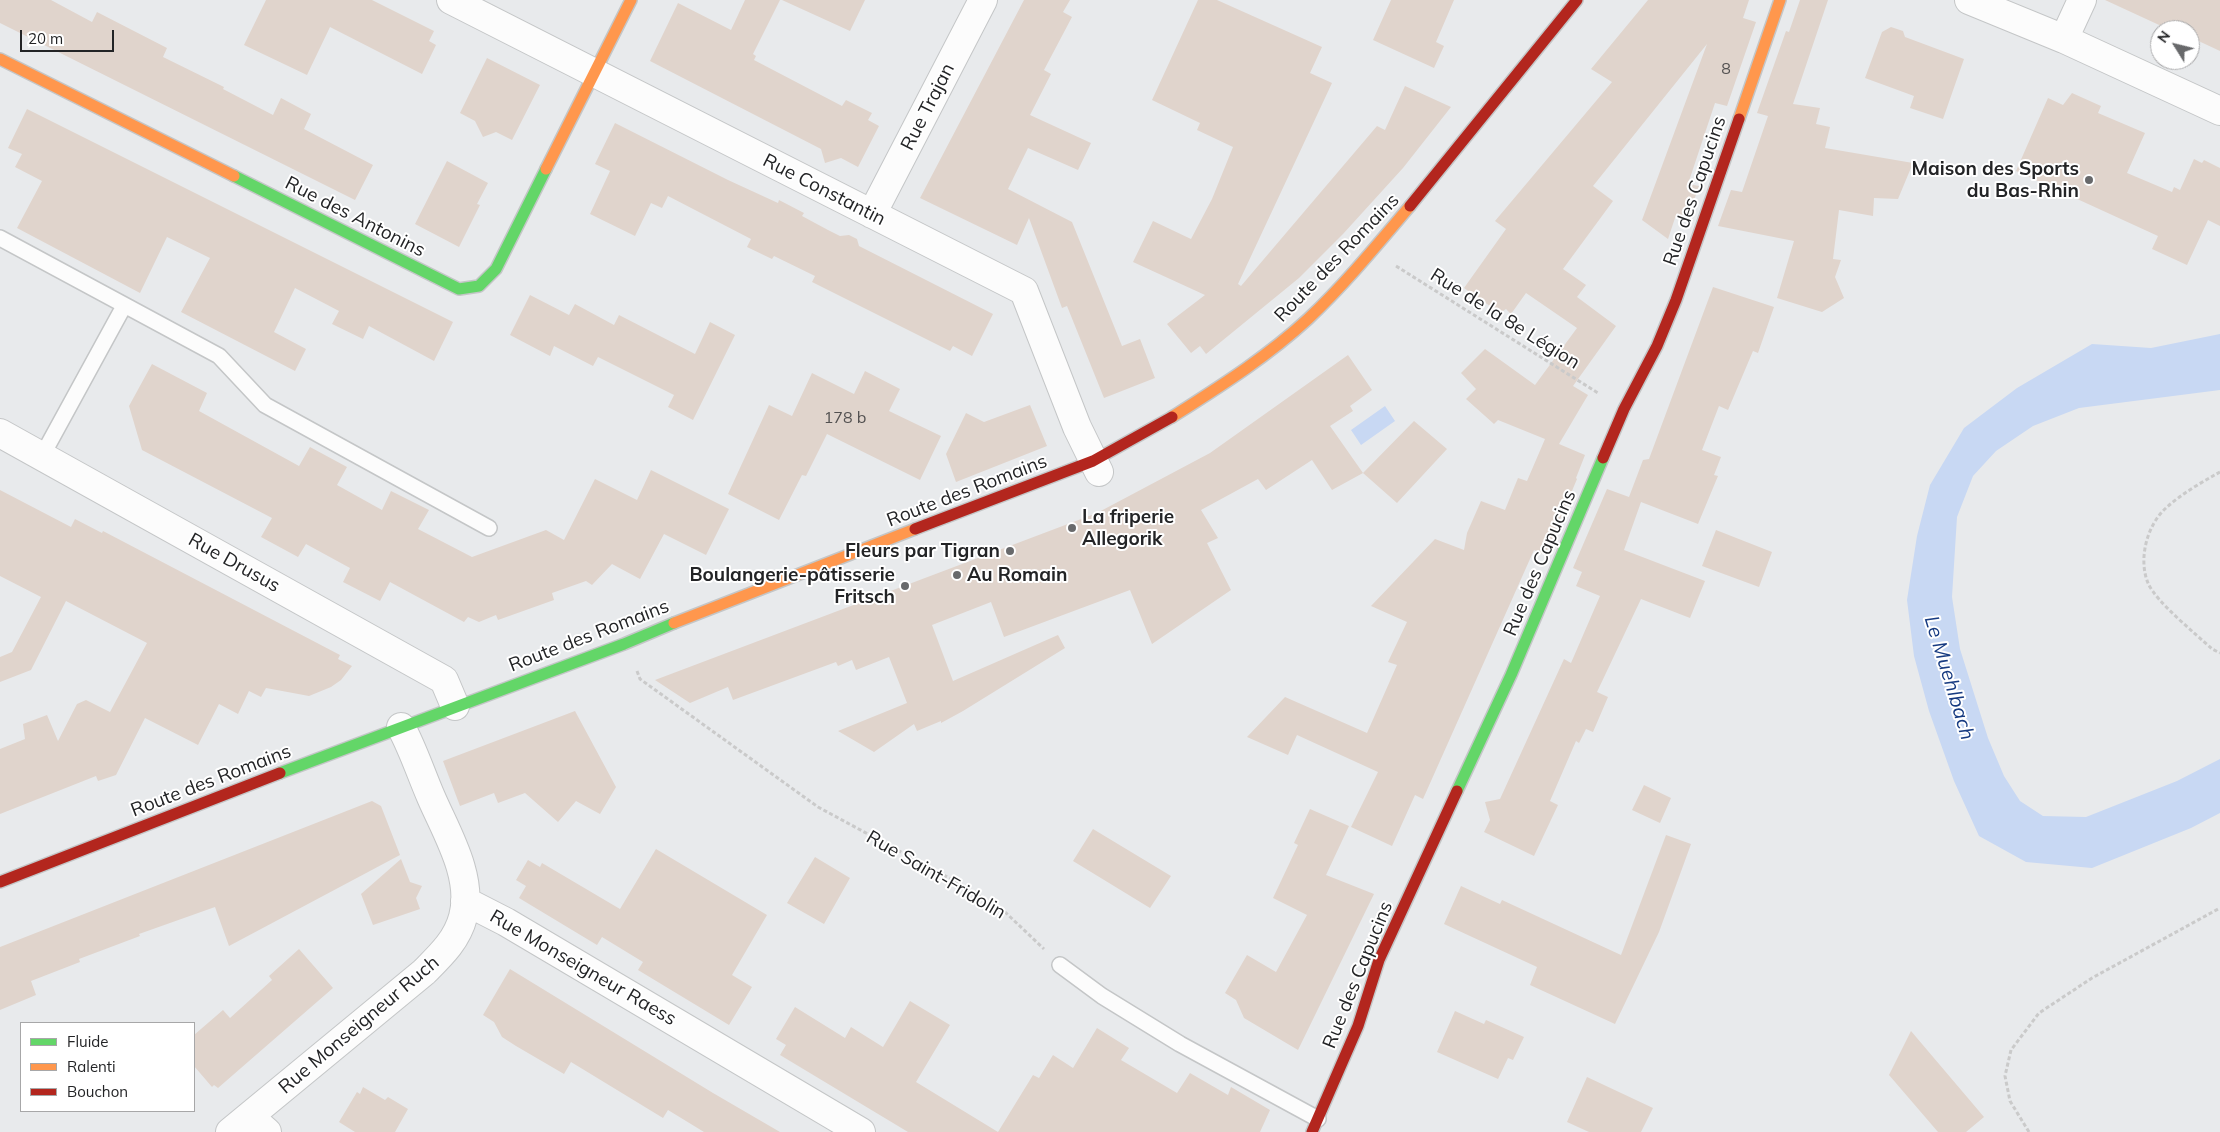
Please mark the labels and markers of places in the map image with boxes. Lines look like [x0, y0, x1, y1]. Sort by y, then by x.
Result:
place label: Maison des Sports du Bas-Rhin [1911, 158, 2079, 202]
marker: Maison des Sports du Bas-Rhin [2083, 174, 2095, 186]
place label: La friperie Allegorik [1082, 506, 1174, 550]
marker: La friperie Allegorik [1066, 522, 1078, 534]
place label: Fleurs par Tigran [845, 540, 1000, 562]
marker: Fleurs par Tigran [1004, 545, 1016, 557]
place label: Boulangerie-pâtisserie Fritsch [689, 564, 895, 608]
place label: Au Romain [967, 564, 1067, 586]
marker: Au Romain [951, 569, 963, 581]
marker: Boulangerie-pâtisserie Fritsch [899, 580, 911, 592]

